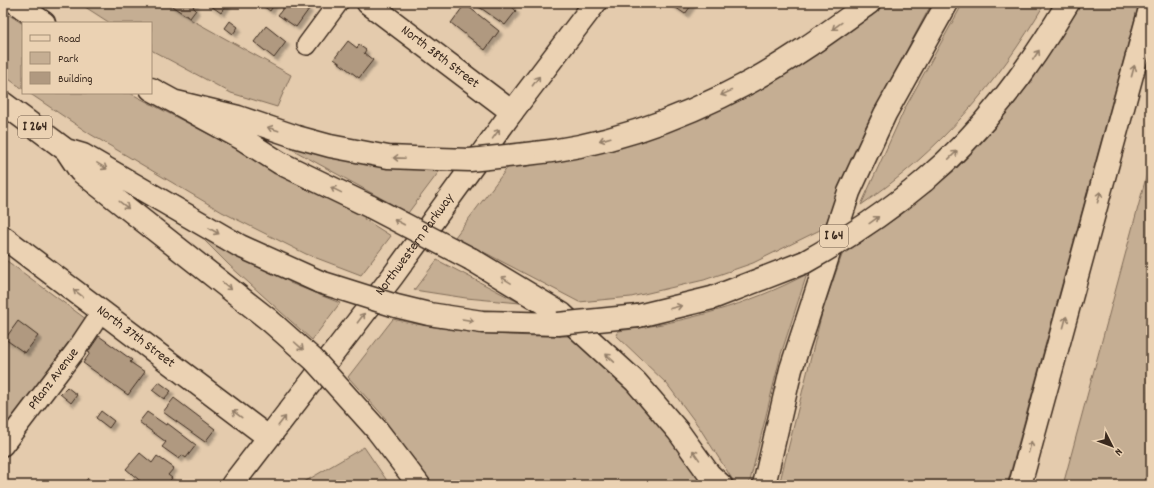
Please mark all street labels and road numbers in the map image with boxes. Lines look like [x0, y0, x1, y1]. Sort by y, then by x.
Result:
street label: North 38th Street [396, 21, 483, 94]
road number: I 264 [18, 116, 52, 138]
street label: Northwestern Parkway [371, 189, 460, 300]
road number: I 64 [820, 225, 848, 247]
street label: North 37th Street [92, 301, 179, 373]
street label: Pflanz Avenue [24, 344, 84, 414]

